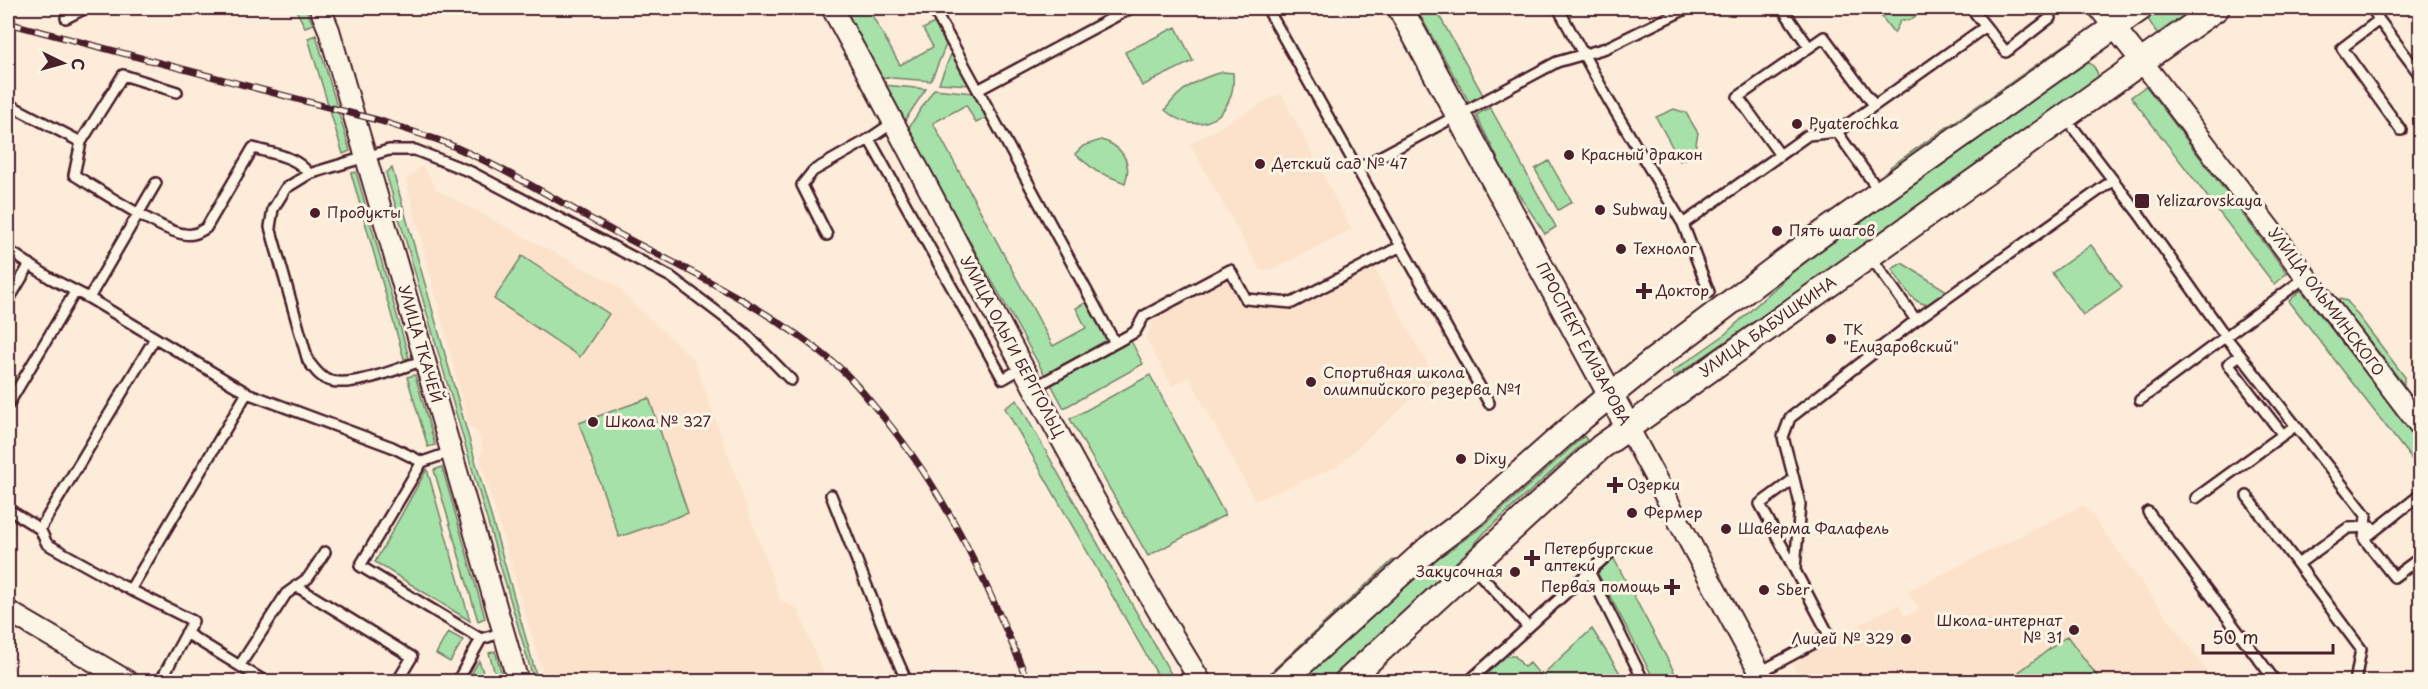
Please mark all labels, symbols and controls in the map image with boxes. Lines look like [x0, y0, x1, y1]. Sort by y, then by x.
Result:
north arrow [33, 33, 93, 93]
text: С [66, 57, 91, 71]
place label: Pyaterochka [1809, 111, 1899, 134]
marker: Pyaterochka [1790, 117, 1804, 131]
place label: Красный дракон [1581, 142, 1703, 165]
marker: Красный дракон [1562, 148, 1576, 162]
place label: Детский сад № 47 [1271, 151, 1407, 174]
marker: Детский сад № 47 [1253, 157, 1267, 171]
place label: Yelizarovskaya [2156, 188, 2263, 211]
marker: Yelizarovskaya [2133, 192, 2151, 210]
place label: Subway [1612, 197, 1668, 220]
place label: Продукты [327, 200, 401, 223]
marker: Subway [1593, 203, 1607, 217]
marker: Продукты [308, 206, 322, 220]
place label: Пять шагов [1789, 218, 1875, 241]
street label: УЛИЦА ОЛЬМИНСКОГО [2264, 222, 2391, 380]
marker: Пять шагов [1770, 224, 1784, 238]
place label: Технолог [1633, 236, 1697, 259]
marker: Технолог [1614, 242, 1628, 256]
street label: УЛИЦА ОЛЬГИ БЕРГГОЛЬЦ [956, 251, 1071, 441]
street label: ПРОСПЕКТ ЕЛИЗАРОВА [1531, 258, 1637, 429]
street label: УЛИЦА БАБУШКИНА [1694, 270, 1840, 382]
place label: Доктор [1655, 278, 1709, 301]
street label: УЛИЦА ТКАЧЕЙ [394, 282, 449, 405]
marker: Доктор [1637, 284, 1651, 298]
place label: ТК "Елизаровский" [1843, 317, 1959, 357]
marker: ТК "Елизаровский" [1824, 332, 1838, 346]
place label: Спортивная школа олимпийского резерва №1 [1323, 360, 1521, 400]
marker: Спортивная школа олимпийского резерва №1 [1304, 375, 1318, 389]
place label: Школа № 327 [605, 409, 712, 432]
marker: Школа № 327 [586, 415, 600, 429]
place label: Dixy [1473, 446, 1506, 469]
marker: Dixy [1454, 452, 1468, 466]
place label: Озерки [1627, 472, 1680, 495]
marker: Озерки [1608, 478, 1622, 492]
place label: Фермер [1644, 500, 1703, 523]
marker: Фермер [1625, 506, 1639, 520]
place label: Шаверма Фалафель [1738, 516, 1889, 539]
marker: Шаверма Фалафель [1719, 522, 1733, 536]
place label: Петербургские аптеки [1544, 536, 1653, 576]
marker: Петербургские аптеки [1525, 551, 1539, 565]
place label: Закусочная [1416, 559, 1503, 582]
marker: Закусочная [1508, 565, 1522, 579]
place label: Первая помощь [1541, 574, 1660, 597]
place label: Sber [1776, 577, 1810, 600]
marker: Первая помощь [1665, 580, 1679, 594]
marker: Sber [1757, 583, 1771, 597]
place label: Школа-интернат № 31 [1936, 608, 2063, 648]
scale bar [2203, 617, 2334, 655]
marker: Школа-интернат № 31 [2067, 623, 2081, 637]
text: 50 m [2212, 623, 2259, 650]
place label: Лицей № 329 [1791, 626, 1894, 649]
marker: Лицей № 329 [1899, 632, 1913, 646]

